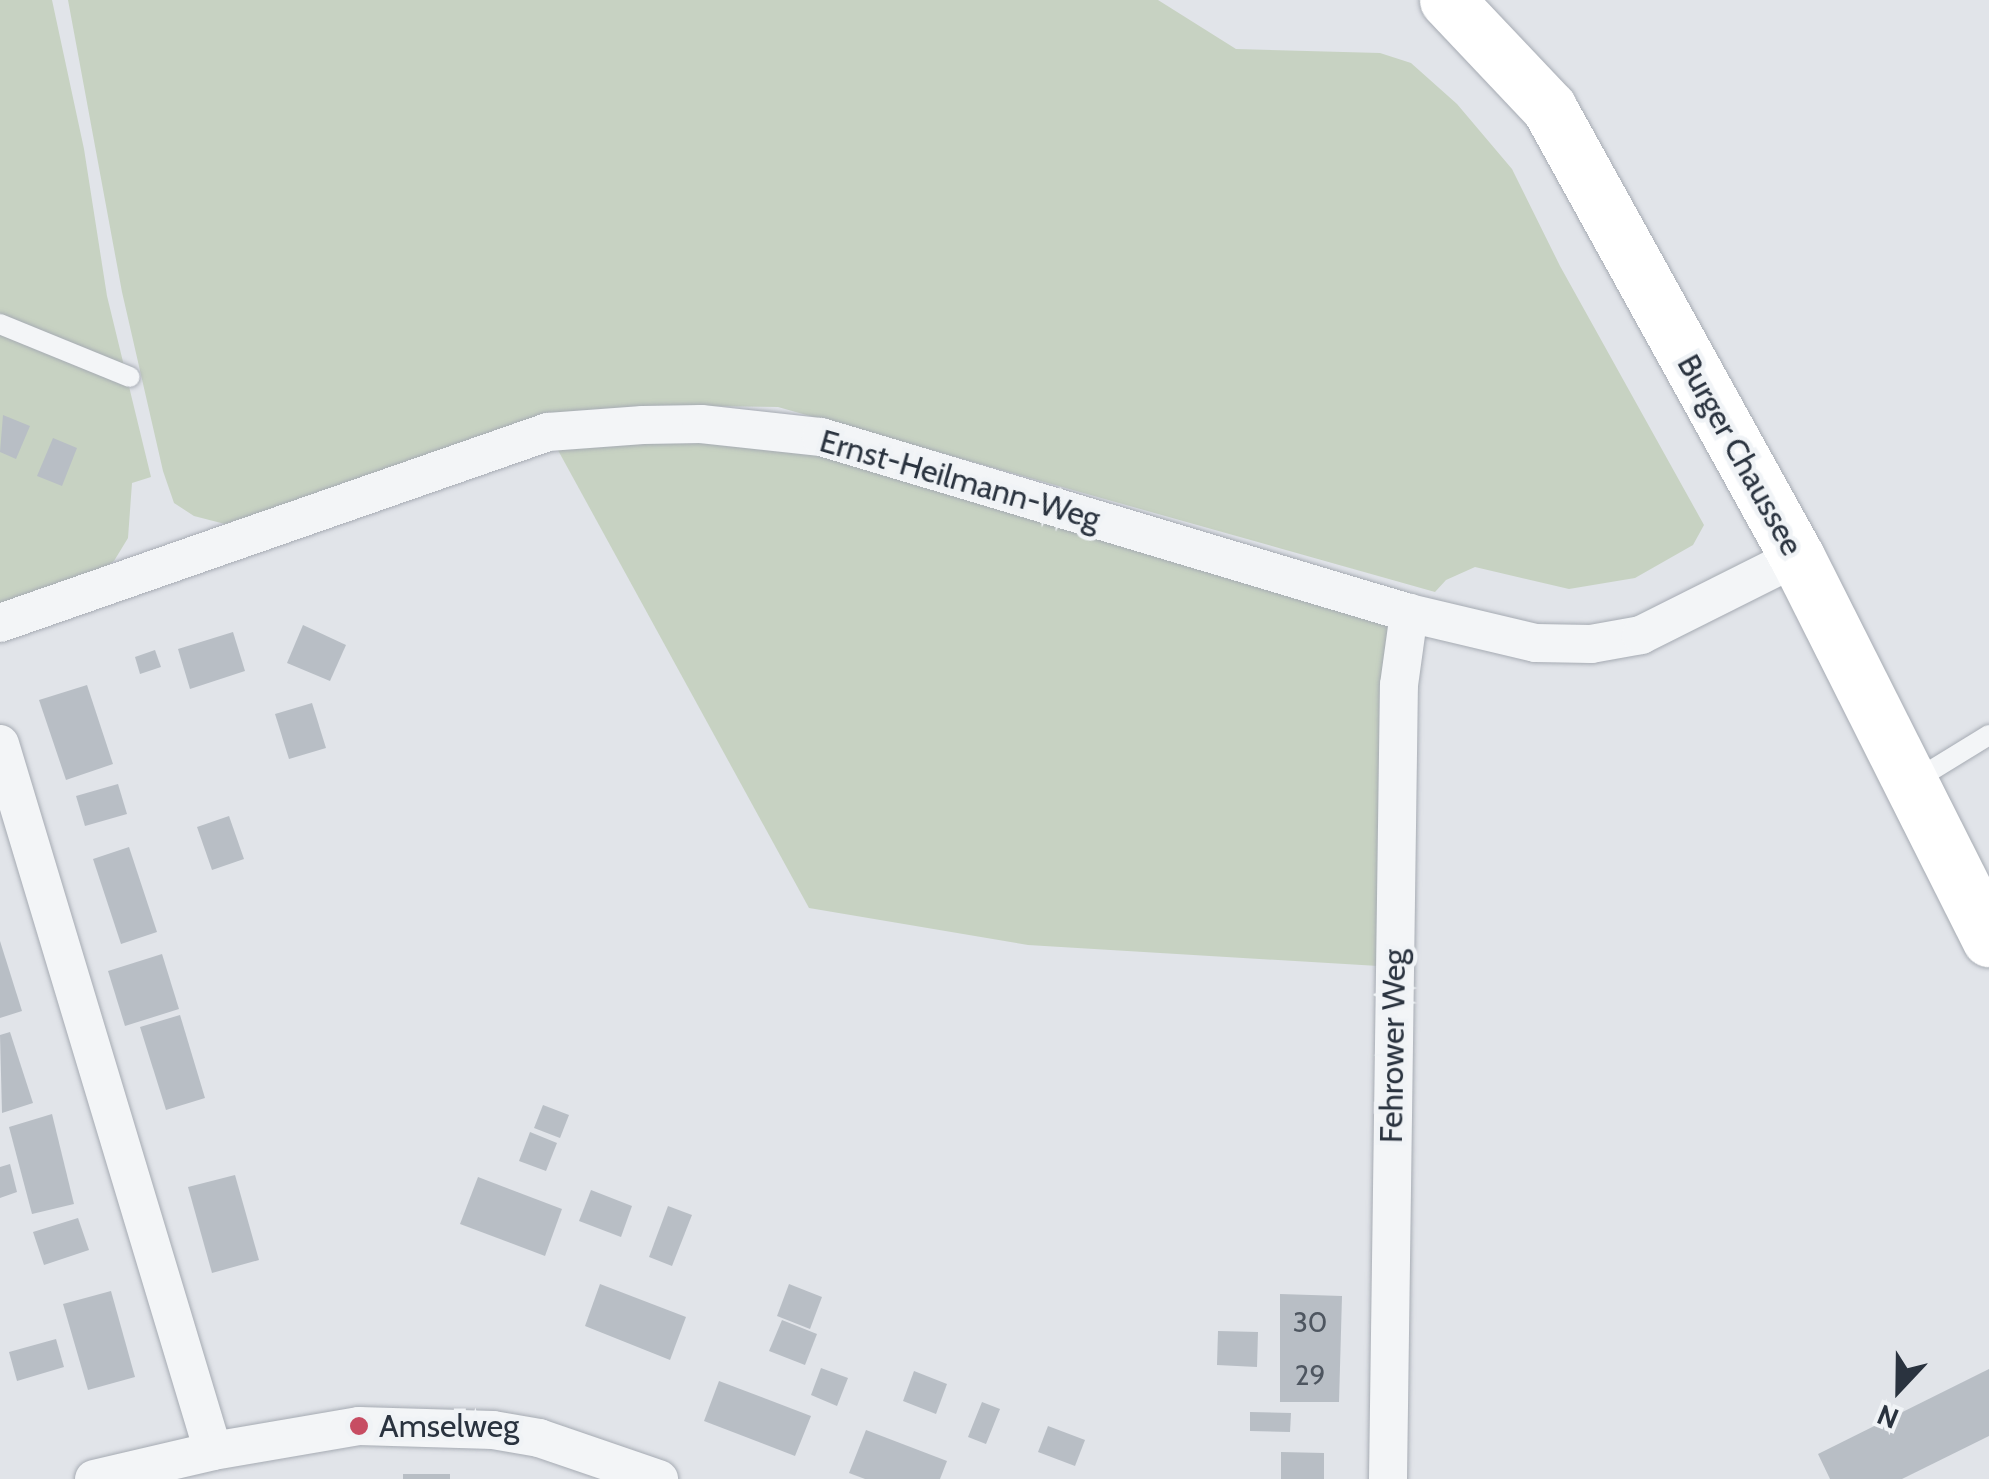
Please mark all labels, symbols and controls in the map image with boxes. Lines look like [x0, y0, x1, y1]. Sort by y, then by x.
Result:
street label: Burger Chaussee [1669, 348, 1811, 562]
street label: Ernst-Heilmann-Weg [815, 422, 1105, 538]
street label: Fehrower Weg [1372, 949, 1414, 1143]
house number: 30 [1293, 1305, 1327, 1339]
north arrow [1849, 1339, 1949, 1439]
house number: 29 [1295, 1358, 1325, 1392]
text: N [1872, 1397, 1903, 1436]
place label: Amselweg [379, 1407, 519, 1445]
marker: Amselweg [348, 1415, 370, 1437]

